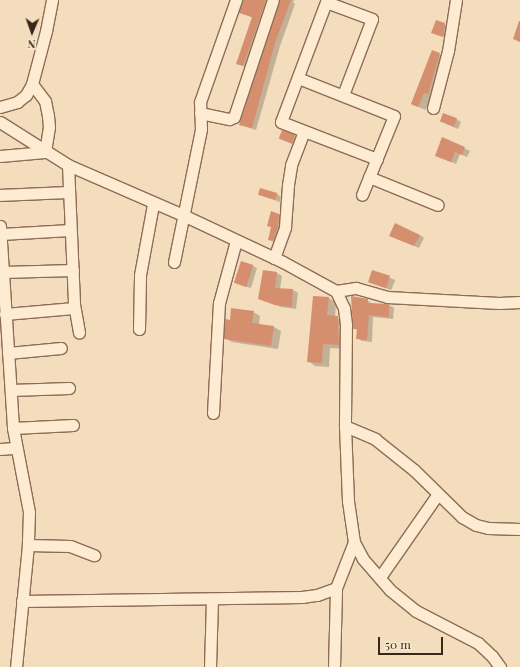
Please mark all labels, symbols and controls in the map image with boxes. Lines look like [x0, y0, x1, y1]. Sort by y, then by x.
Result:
north arrow [12, 12, 52, 52]
text: N [27, 37, 36, 52]
scale bar [380, 629, 445, 655]
text: 50 m [385, 636, 411, 652]

